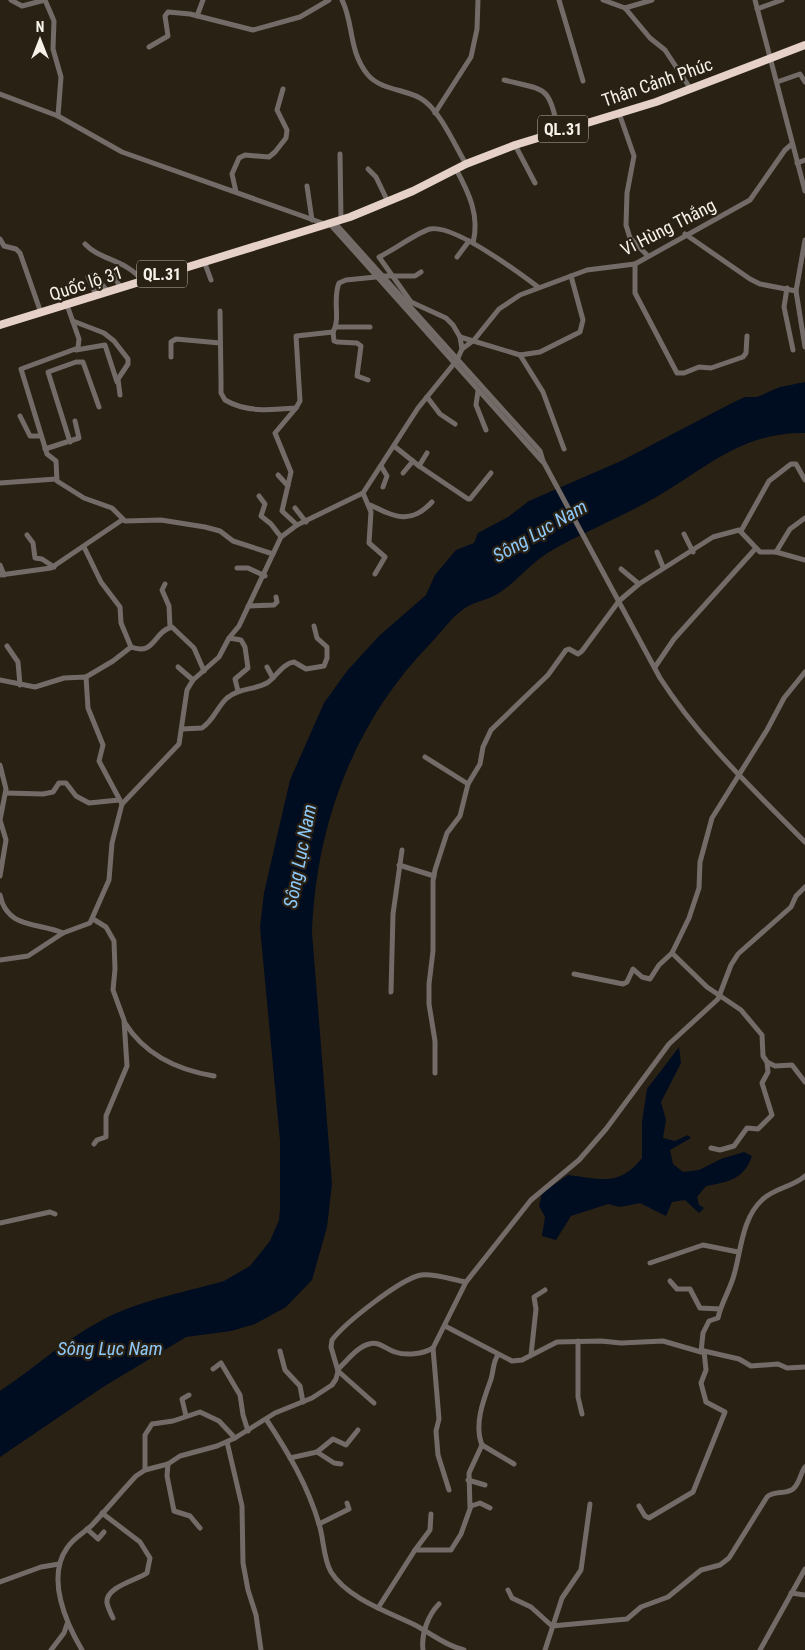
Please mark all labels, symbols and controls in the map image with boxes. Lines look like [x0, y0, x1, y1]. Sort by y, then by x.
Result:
north arrow [15, 15, 65, 65]
text: N [36, 19, 44, 35]
street label: Thân Cảnh Phúc [599, 53, 715, 111]
road number: QL.31 [538, 116, 588, 142]
street label: Vi Hùng Thắng [617, 194, 719, 260]
road number: QL.31 [137, 260, 187, 288]
street label: Quốc lộ 31 [47, 261, 125, 305]
water label: Sông Lục Nam [489, 495, 591, 567]
water label: Sông Lục Nam [279, 802, 321, 910]
water label: Sông Lục Nam [57, 1337, 163, 1360]

